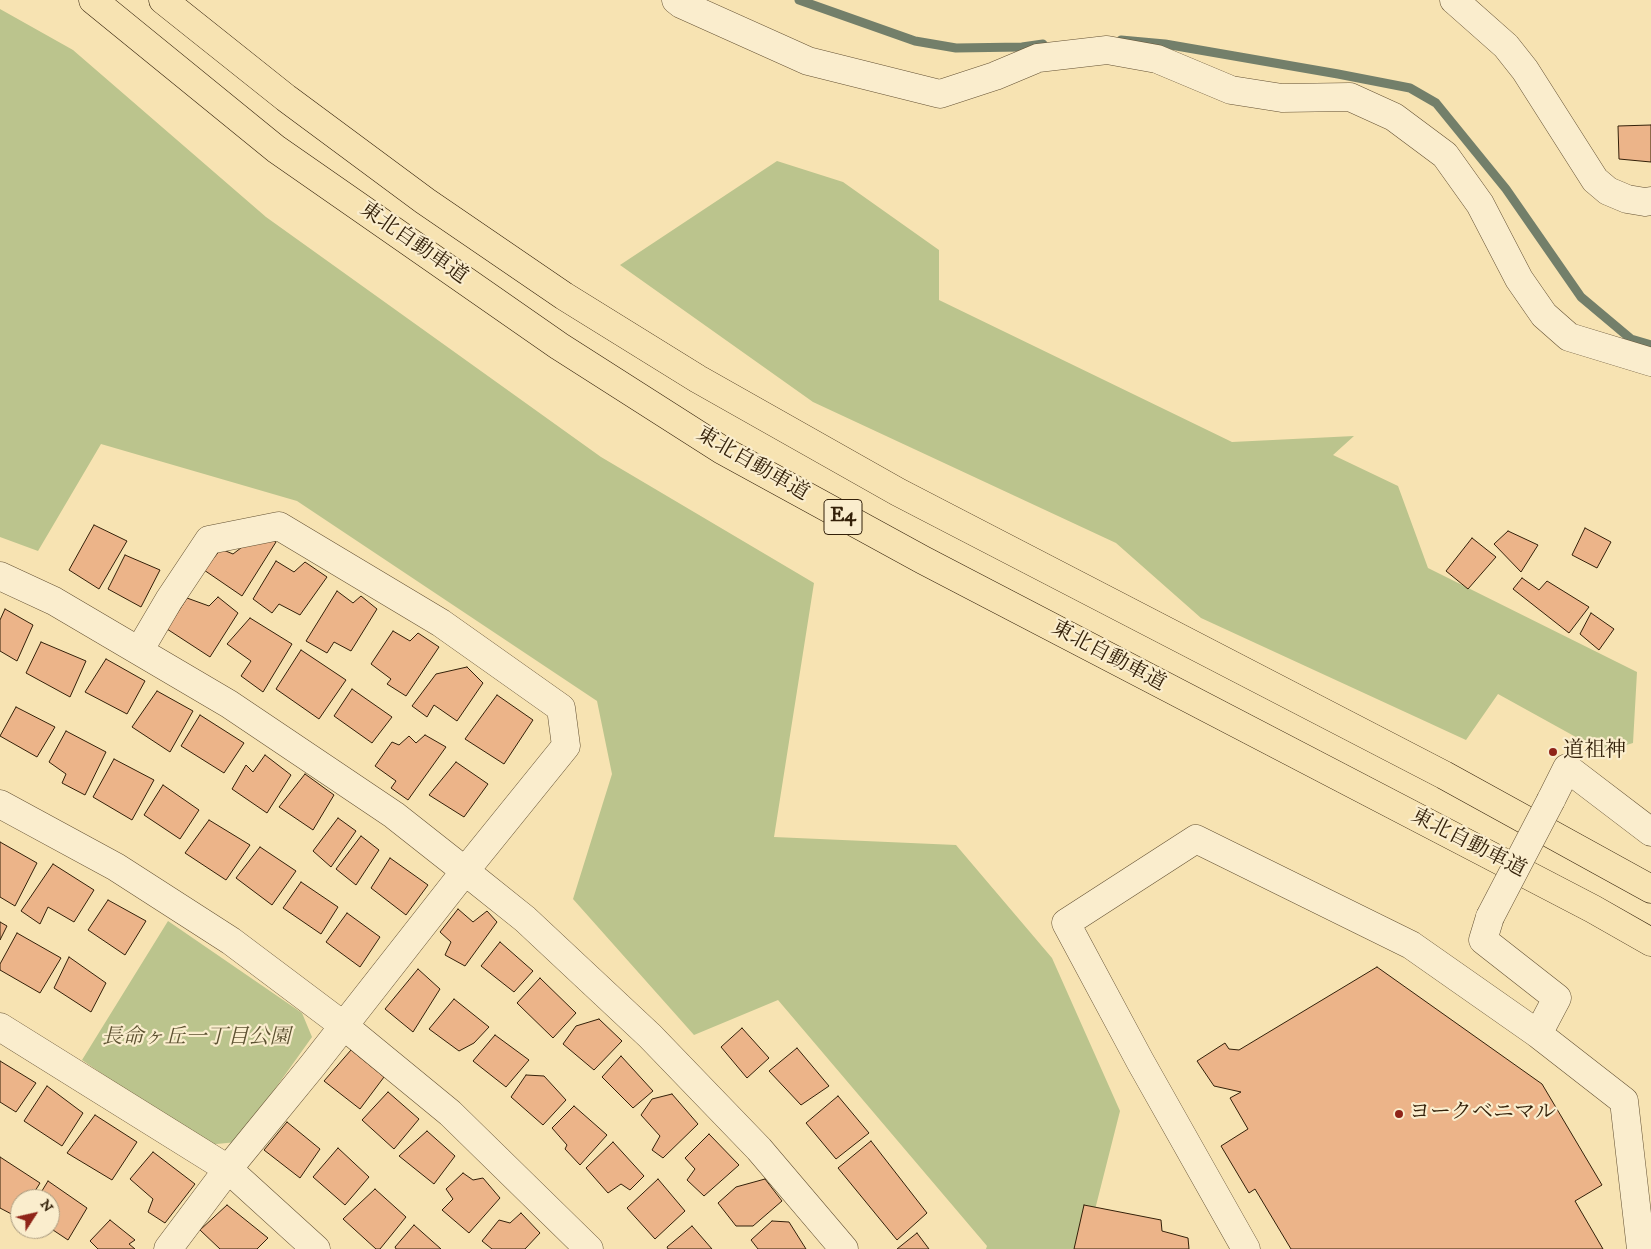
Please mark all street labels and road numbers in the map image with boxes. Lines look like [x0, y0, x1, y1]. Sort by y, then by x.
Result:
street label: 東北自動車道 [354, 198, 472, 290]
street label: 東北自動車道 [691, 423, 813, 507]
road number: E4 [824, 500, 862, 534]
street label: 東北自動車道 [1046, 616, 1170, 698]
street label: 東北自動車道 [1406, 804, 1530, 884]

